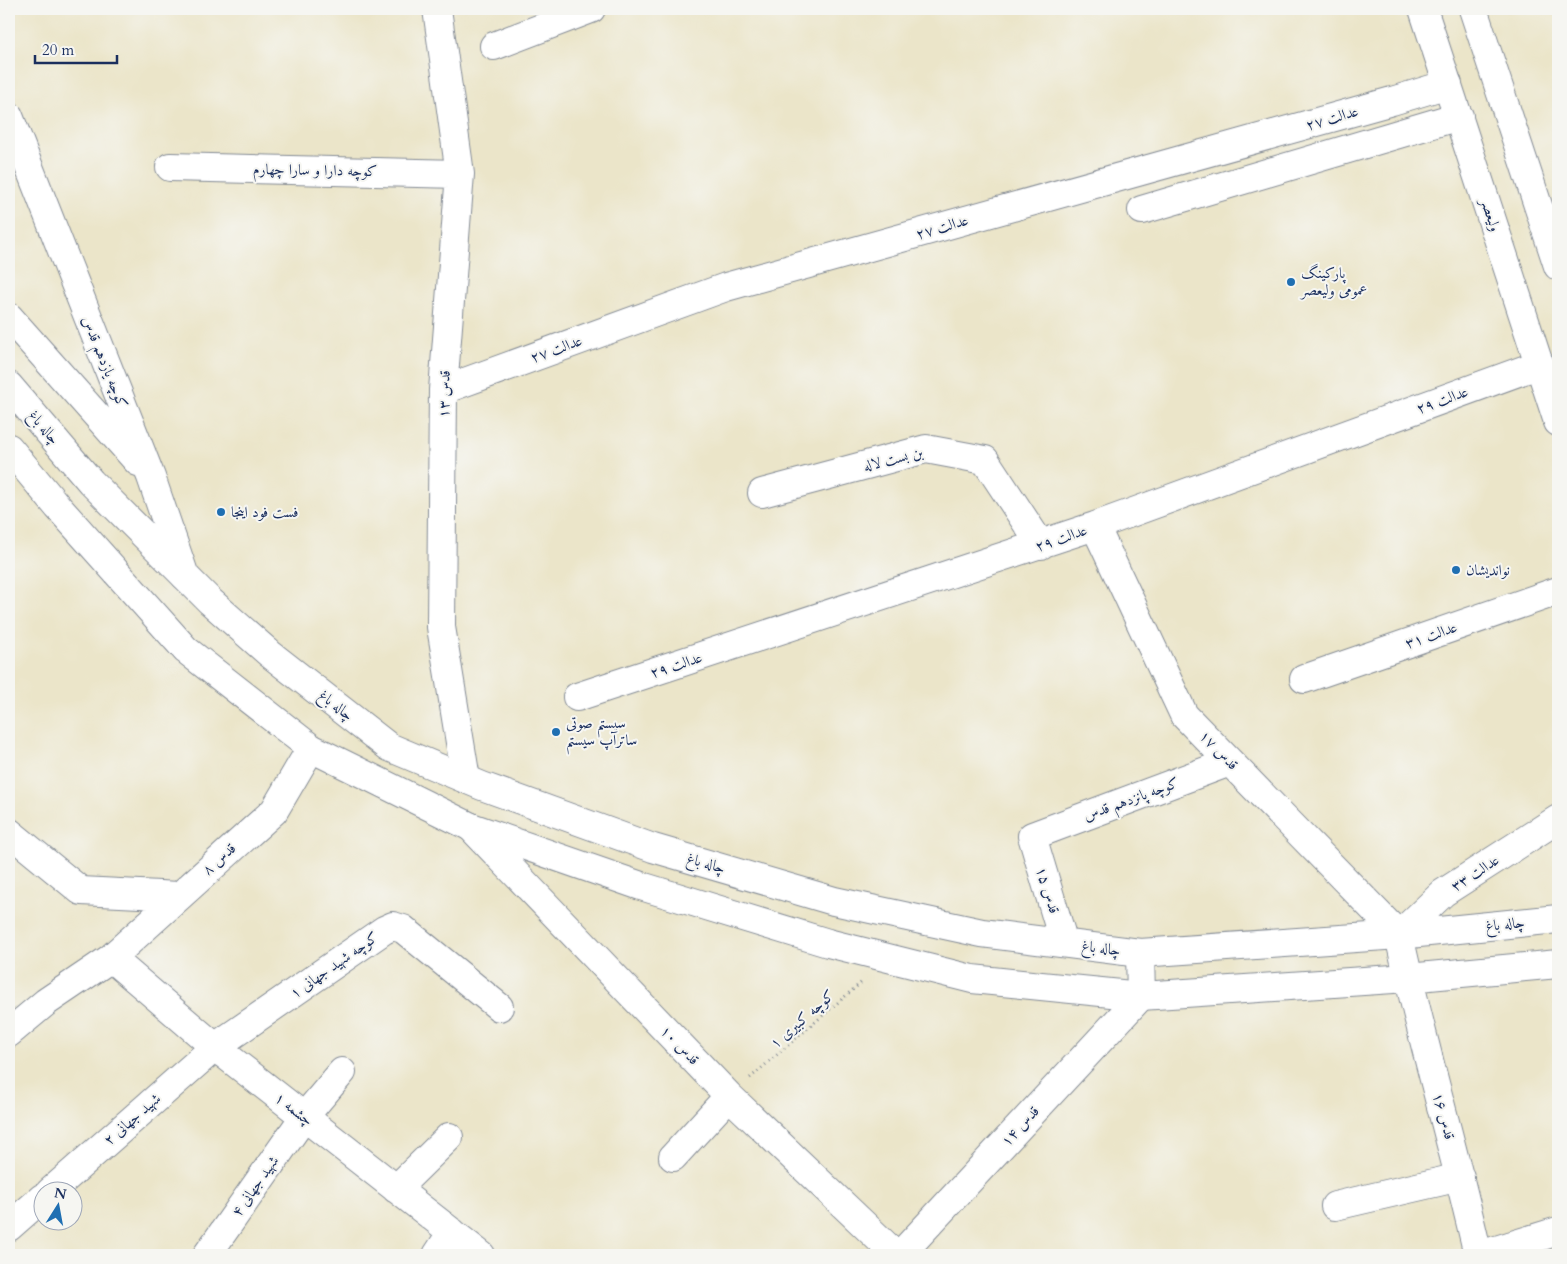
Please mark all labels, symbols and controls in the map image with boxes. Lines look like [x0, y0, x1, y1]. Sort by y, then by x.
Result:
scale bar [35, 32, 118, 64]
text: 20 m [42, 40, 74, 60]
street label: عدالت ۲۷ [1303, 101, 1361, 135]
street label: کوچه دارا و سارا چهارم [253, 159, 377, 184]
street label: ولیعصر [1476, 194, 1506, 234]
street label: عدالت ۲۷ [913, 210, 971, 244]
place label: پارکینگ عمومی ولیعصر [1299, 263, 1367, 300]
marker: پارکینگ عمومی ولیعصر [1285, 276, 1297, 288]
street label: کوچه یازدهم قدس [74, 313, 133, 413]
street label: عدالت ۲۷ [527, 330, 585, 368]
street label: قدس ۱۳ [433, 370, 455, 418]
street label: عدالت ۲۹ [1413, 381, 1471, 419]
street label: چاله باغ [21, 406, 64, 450]
street label: بن بست لاله [861, 442, 925, 476]
place label: فست فود اينجا [231, 502, 298, 522]
marker: فست فود اينجا [215, 506, 227, 518]
street label: عدالت ۲۹ [1032, 520, 1090, 556]
place label: نواندیشان [1466, 560, 1510, 580]
marker: نواندیشان [1450, 564, 1462, 576]
street label: عدالت ۳۱ [1402, 617, 1460, 653]
street label: عدالت ۲۹ [647, 647, 705, 683]
street label: چاله باغ [313, 685, 358, 727]
place label: سیستم صوتی ساترآپ سیستم [566, 713, 637, 755]
marker: سیستم صوتی ساترآپ سیستم [550, 726, 562, 738]
street label: قدس ۱۷ [1195, 726, 1243, 774]
street label: کوچه پانزدهم قدس [1081, 772, 1183, 829]
street label: قدس ۸ [198, 838, 240, 880]
street label: چاله باغ [684, 848, 728, 881]
street label: عدالت ۳۳ [1447, 850, 1503, 896]
street label: ۱۵ قدس [1031, 864, 1065, 916]
street label: چاله باغ [1484, 912, 1526, 939]
street label: کوچه شهید جهانی ۱ [286, 927, 383, 1004]
street label: چاله باغ [1080, 936, 1122, 963]
street label: کوچه کبیری ۱ [765, 985, 839, 1054]
street label: قدس ۱۰ [656, 1021, 704, 1069]
street label: چشمه ۱ [271, 1088, 317, 1130]
street label: ۲ شهید جهانی [99, 1089, 165, 1149]
street label: قدس ۱۶ [1428, 1090, 1460, 1142]
street label: قدس ۱۴ [996, 1102, 1044, 1150]
street label: ۴ شهید جهانی [227, 1152, 283, 1220]
north arrow [32, 1182, 82, 1232]
text: N [53, 1183, 68, 1204]

